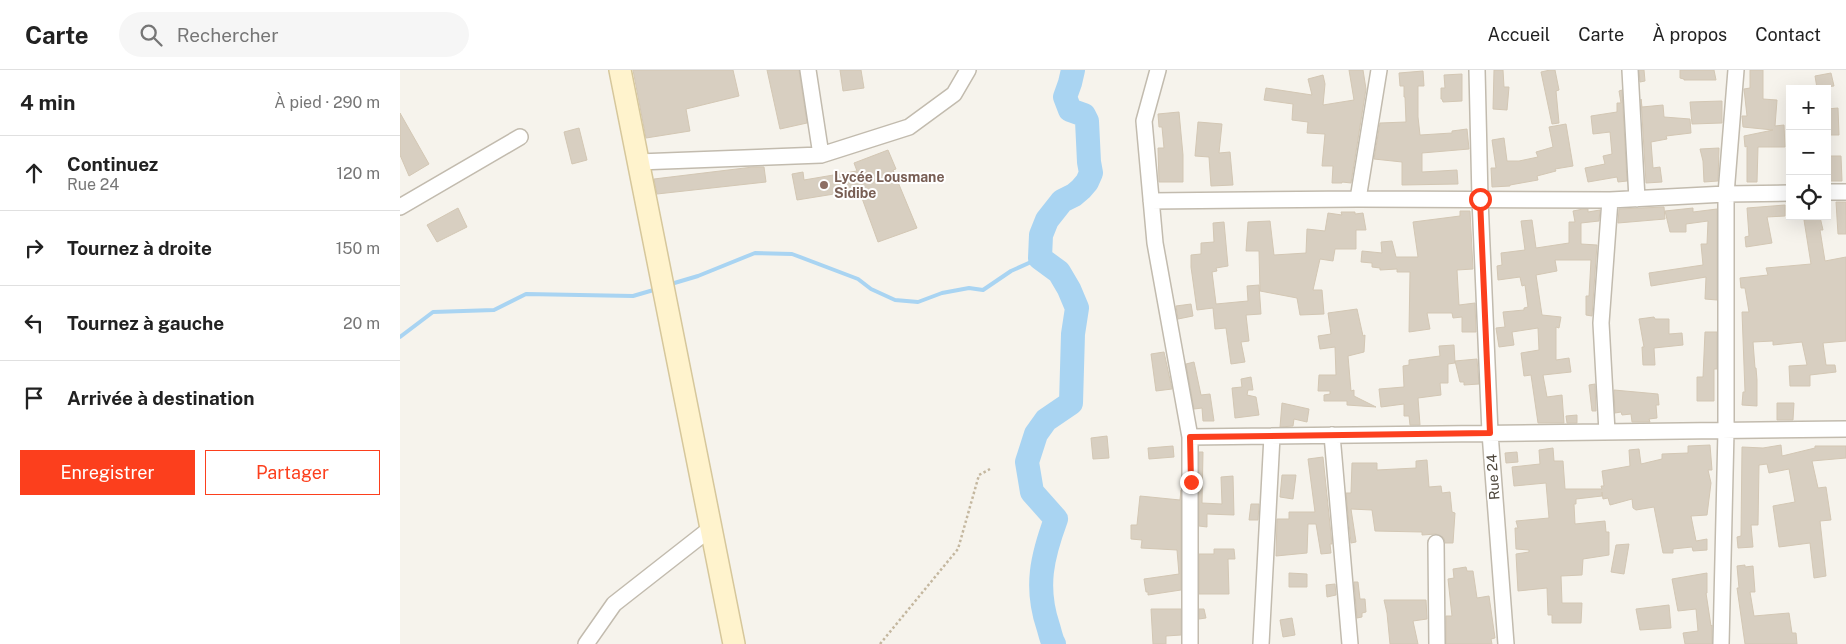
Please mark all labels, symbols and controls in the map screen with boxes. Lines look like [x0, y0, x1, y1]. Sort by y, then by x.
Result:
search box [119, 12, 469, 57]
text: Carte [25, 21, 89, 49]
icon: search [137, 21, 165, 49]
text: Rechercher [177, 24, 279, 46]
text: Accueil [1488, 24, 1550, 45]
text: Carte [1578, 24, 1624, 45]
text: À propos [1652, 24, 1727, 45]
text: Contact [1755, 24, 1821, 45]
map controls [1786, 85, 1831, 220]
button: + [1786, 85, 1831, 130]
text: 4 min [20, 90, 75, 115]
text: À pied · 290 m [274, 93, 380, 112]
button: − [1786, 130, 1831, 175]
text: Continuez [67, 153, 158, 175]
icon: ahead [20, 159, 48, 187]
text: 120 m [336, 164, 380, 183]
place label: Lycée Lousmane Sidibe [834, 169, 944, 201]
text: Rue 24 [67, 175, 119, 194]
button: locate [1786, 175, 1831, 220]
marker: Lycée Lousmane Sidibe [818, 179, 830, 191]
route start [1469, 188, 1492, 211]
icon: right [20, 234, 48, 262]
text: Tournez à droite [67, 237, 212, 259]
text: 150 m [336, 239, 380, 258]
icon: left [20, 309, 48, 337]
text: Tournez à gauche [67, 312, 224, 334]
text: 20 m [343, 314, 380, 333]
icon: arrive [20, 384, 48, 412]
text: Arrivée à destination [67, 387, 255, 409]
button: Enregistrer [20, 450, 195, 495]
button: Partager [205, 450, 380, 495]
street label: Rue 24 [1483, 453, 1503, 500]
route end [1180, 471, 1203, 494]

